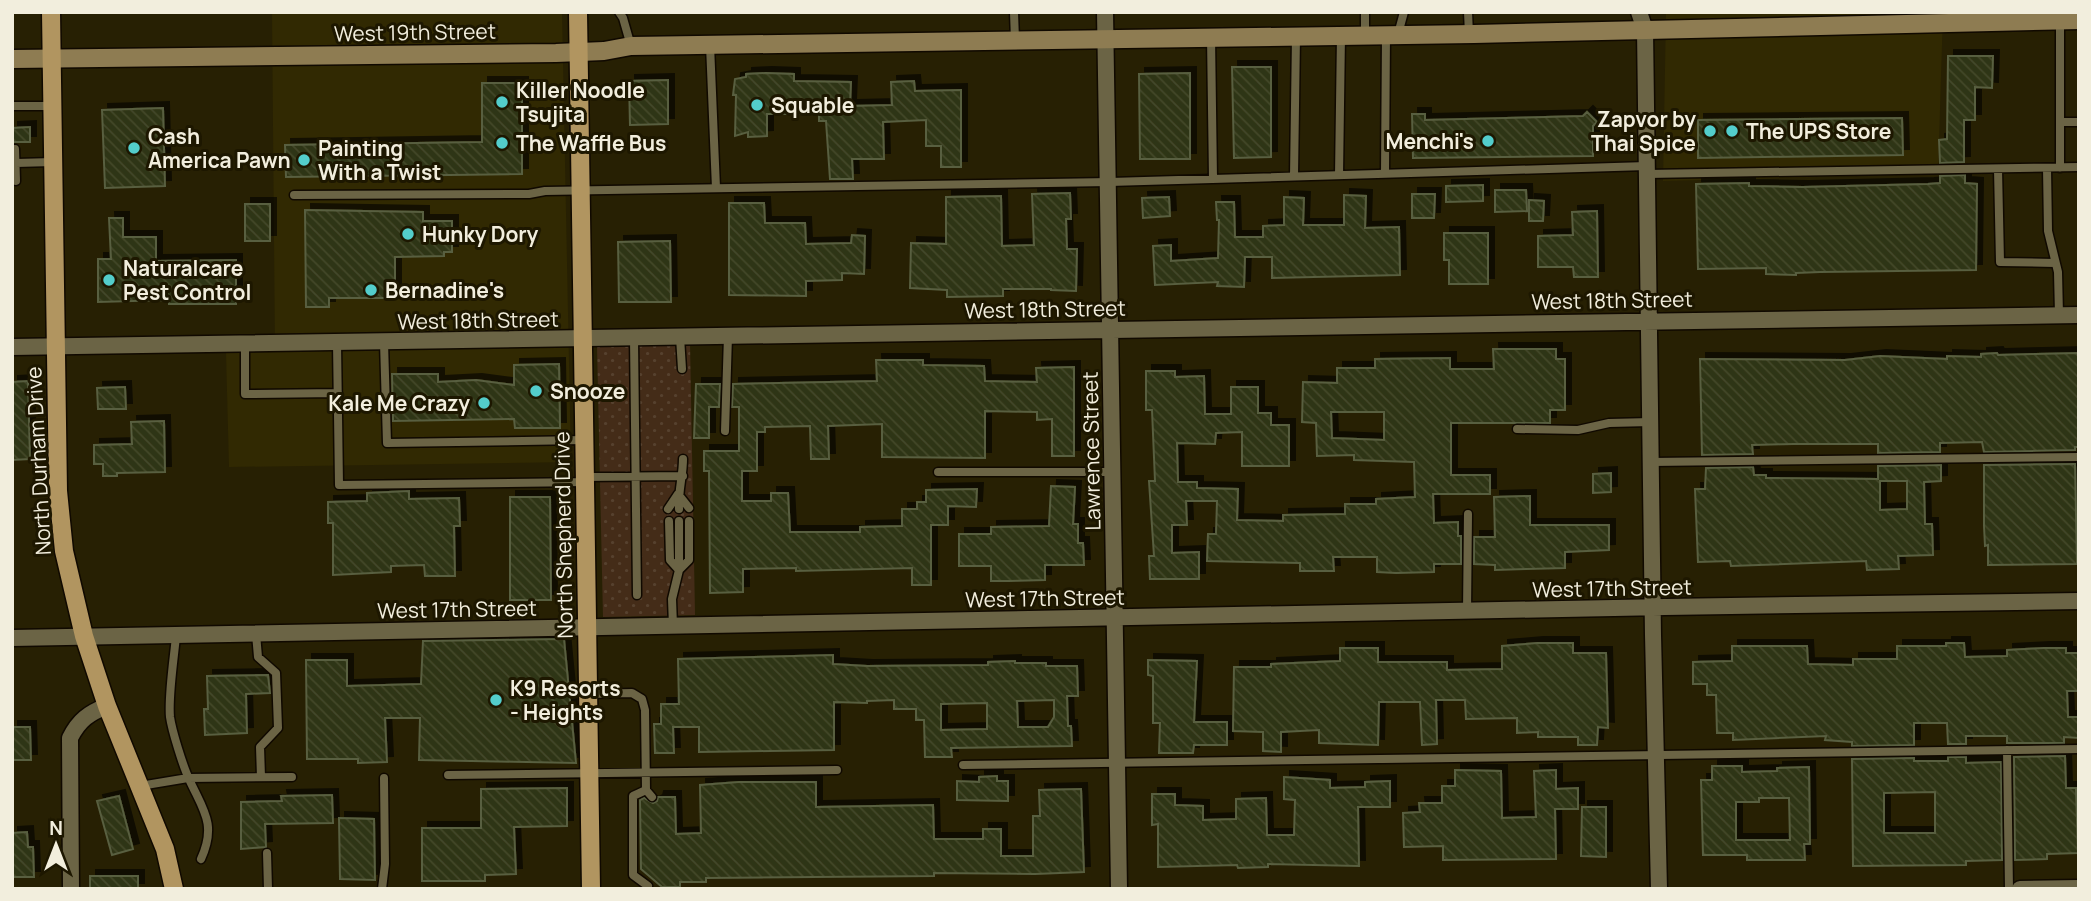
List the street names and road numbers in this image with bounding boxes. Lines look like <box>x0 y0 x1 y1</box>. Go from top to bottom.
street label: West 19th Street <box>334 17 496 47</box>
street label: West 18th Street <box>1531 285 1693 315</box>
street label: West 18th Street <box>964 294 1126 324</box>
street label: West 18th Street <box>397 305 559 335</box>
street label: North Durham Drive <box>19 366 57 556</box>
street label: Lawrence Street <box>1076 371 1106 531</box>
street label: North Shepherd Drive <box>547 431 579 639</box>
street label: West 17th Street <box>1532 573 1692 603</box>
street label: West 17th Street <box>965 583 1125 613</box>
street label: West 17th Street <box>377 594 537 624</box>

